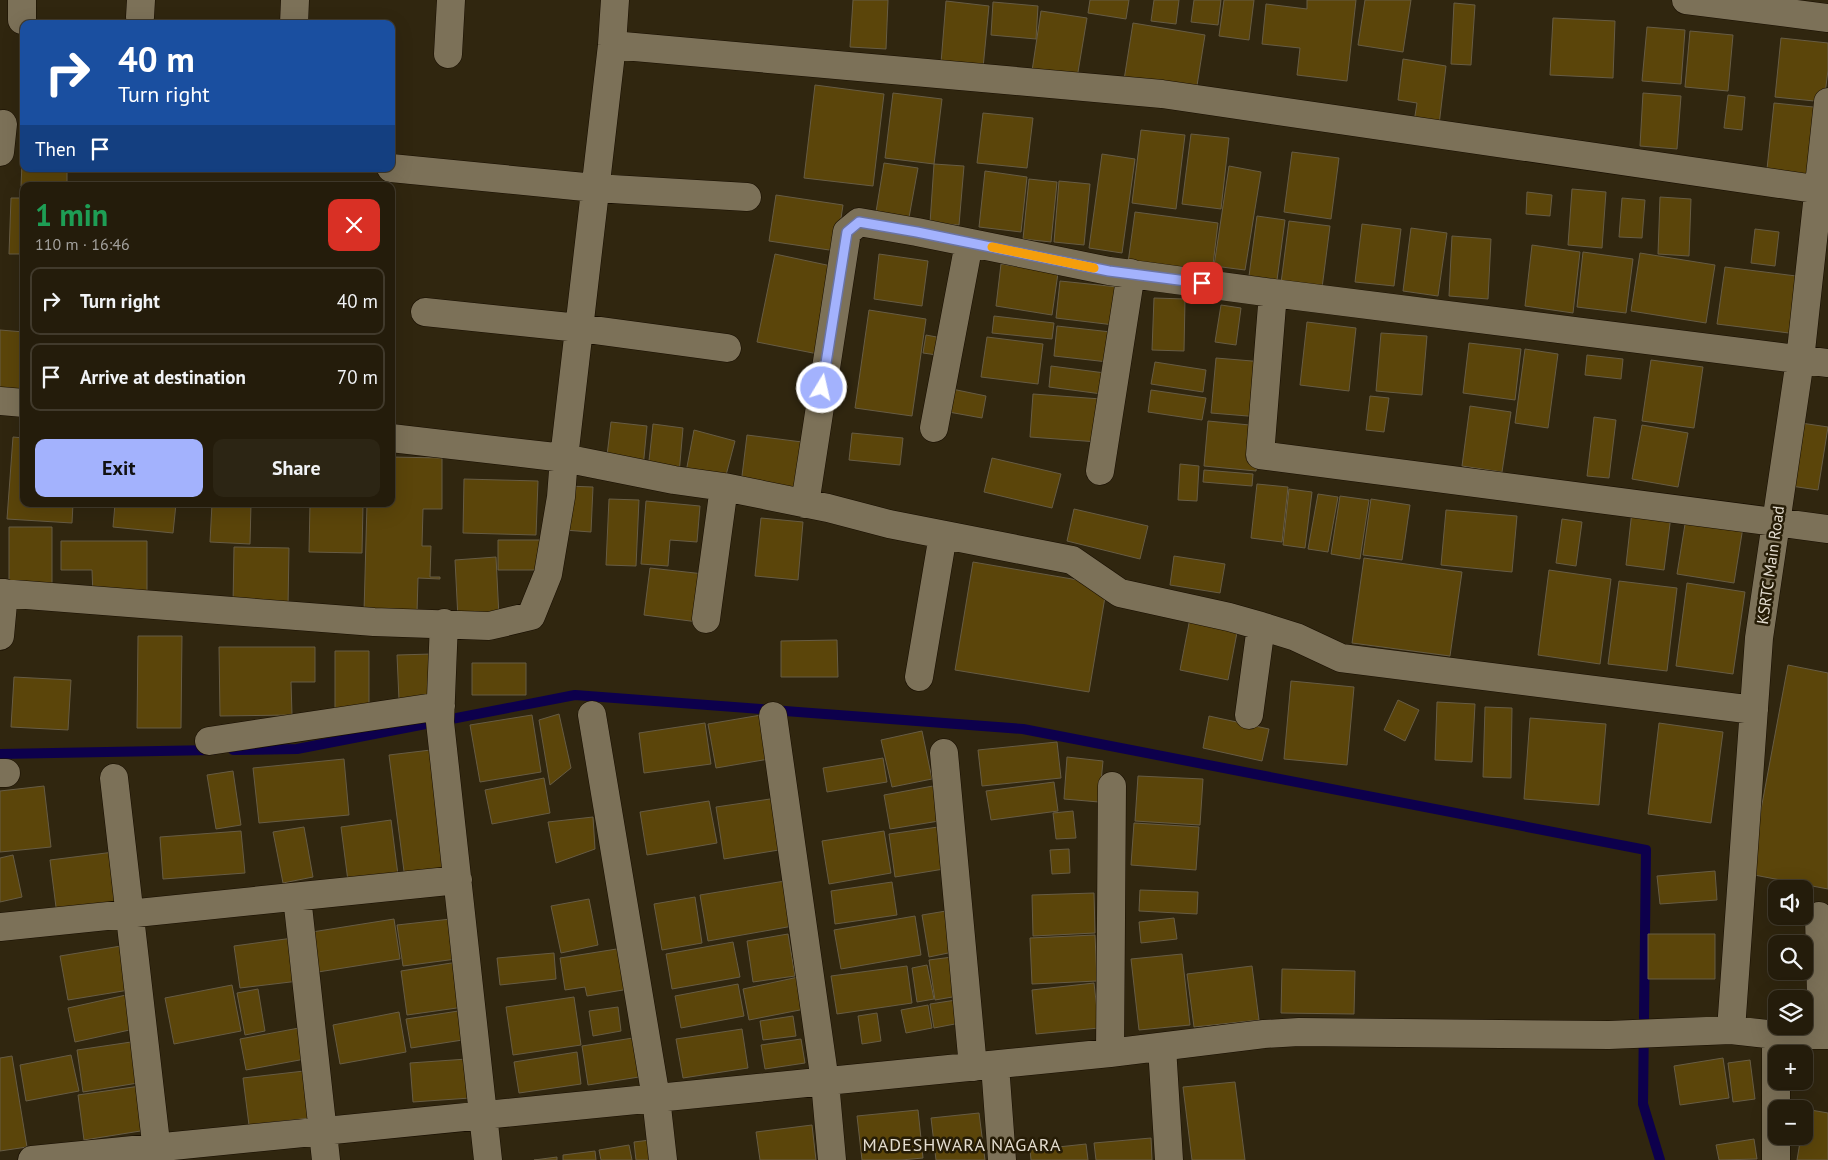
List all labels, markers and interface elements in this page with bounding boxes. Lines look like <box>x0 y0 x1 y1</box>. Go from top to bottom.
text: 40 m <box>118 36 195 82</box>
icon: right <box>35 40 100 105</box>
text: Turn right <box>118 80 210 108</box>
icon: arrive <box>86 135 114 163</box>
text: Then <box>35 137 76 161</box>
text: 1 min <box>35 195 108 234</box>
button: close <box>328 199 380 251</box>
text: 110 m · 16:46 <box>35 234 130 254</box>
pin <box>1181 262 1223 304</box>
icon: arrive <box>1188 269 1216 297</box>
icon: right <box>37 287 65 315</box>
text: Turn right <box>80 289 160 313</box>
text: 40 m <box>337 289 378 313</box>
position arrow <box>795 361 847 413</box>
icon: arrive <box>37 363 65 391</box>
text: Arrive at destination <box>80 365 246 389</box>
text: 70 m <box>337 365 378 389</box>
button: Exit <box>35 439 203 497</box>
button: Share <box>213 439 380 497</box>
street label: KSRTC Main Road <box>1752 504 1788 626</box>
map controls <box>1768 880 1813 1145</box>
button: sound <box>1768 880 1813 925</box>
button: search <box>1768 935 1813 980</box>
button: layers <box>1768 990 1813 1035</box>
button: + <box>1768 1045 1813 1090</box>
button: − <box>1768 1100 1813 1145</box>
district label: MADESHWARA NAGARA <box>862 1133 1062 1156</box>

